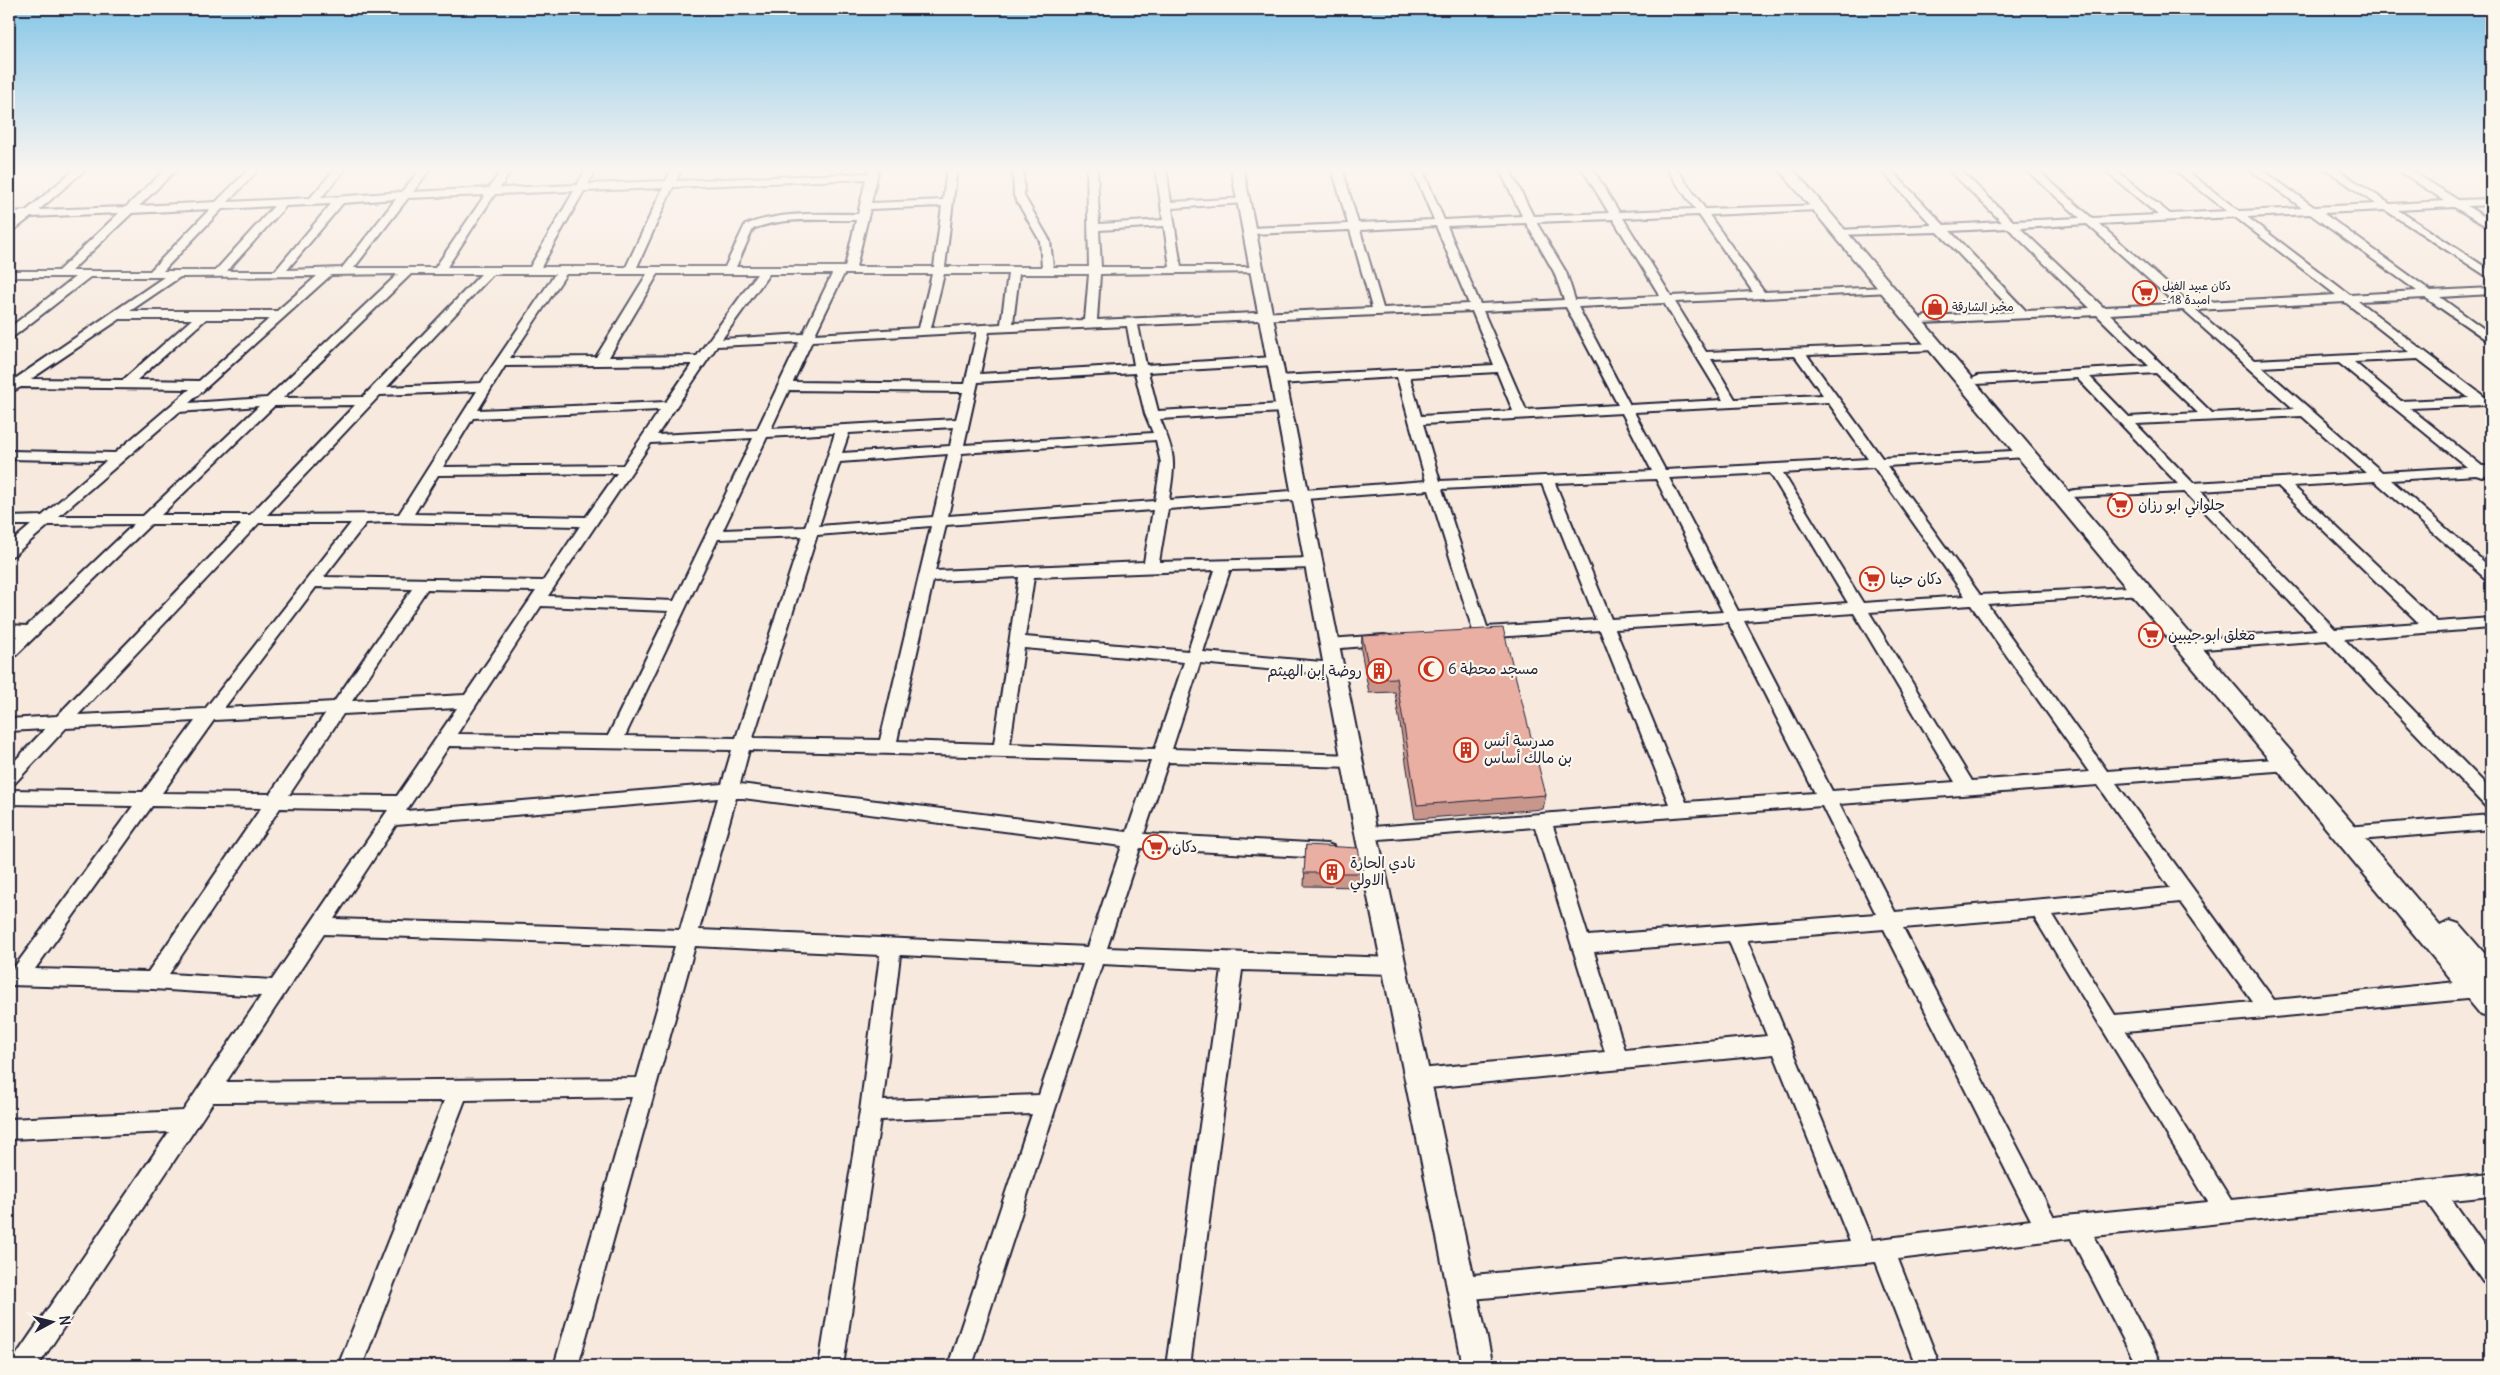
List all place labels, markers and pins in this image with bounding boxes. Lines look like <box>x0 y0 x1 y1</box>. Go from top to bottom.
place label: دكان عبيد الفيل - امبدة 18 <box>2162 278 2231 308</box>
supermarket icon: دكان عبيد الفيل - امبدة 18 <box>2132 280 2158 306</box>
shop icon: مخبز الشارقة <box>1922 294 1948 320</box>
place label: مخبز الشارقة <box>1952 299 2014 315</box>
supermarket icon: حلواني ابو رزان <box>2107 492 2133 518</box>
place label: حلواني ابو رزان <box>2138 495 2225 518</box>
supermarket icon: دكان حينا <box>1859 566 1885 592</box>
place label: دكان حينا <box>1890 569 1942 588</box>
supermarket icon: مغلق ابو جيبين <box>2138 622 2164 648</box>
place label: مغلق ابو جيبين <box>2168 625 2256 644</box>
mosque icon: مسجد محطة 6 <box>1418 656 1444 682</box>
building icon: روضة إبن الهيثم <box>1366 658 1392 684</box>
place label: مسجد محطة 6 <box>1448 659 1539 678</box>
place label: روضة إبن الهيثم <box>1267 661 1362 682</box>
place label: مدرسة أنس بن مالك أساس <box>1484 731 1572 767</box>
building icon: مدرسة أنس بن مالك أساس <box>1453 737 1479 763</box>
supermarket icon: دكان <box>1142 834 1168 860</box>
place label: دكان <box>1172 837 1197 856</box>
place label: نادي الحارة الاولي <box>1350 853 1416 893</box>
building icon: نادي الحارة الاولي <box>1319 859 1345 885</box>

